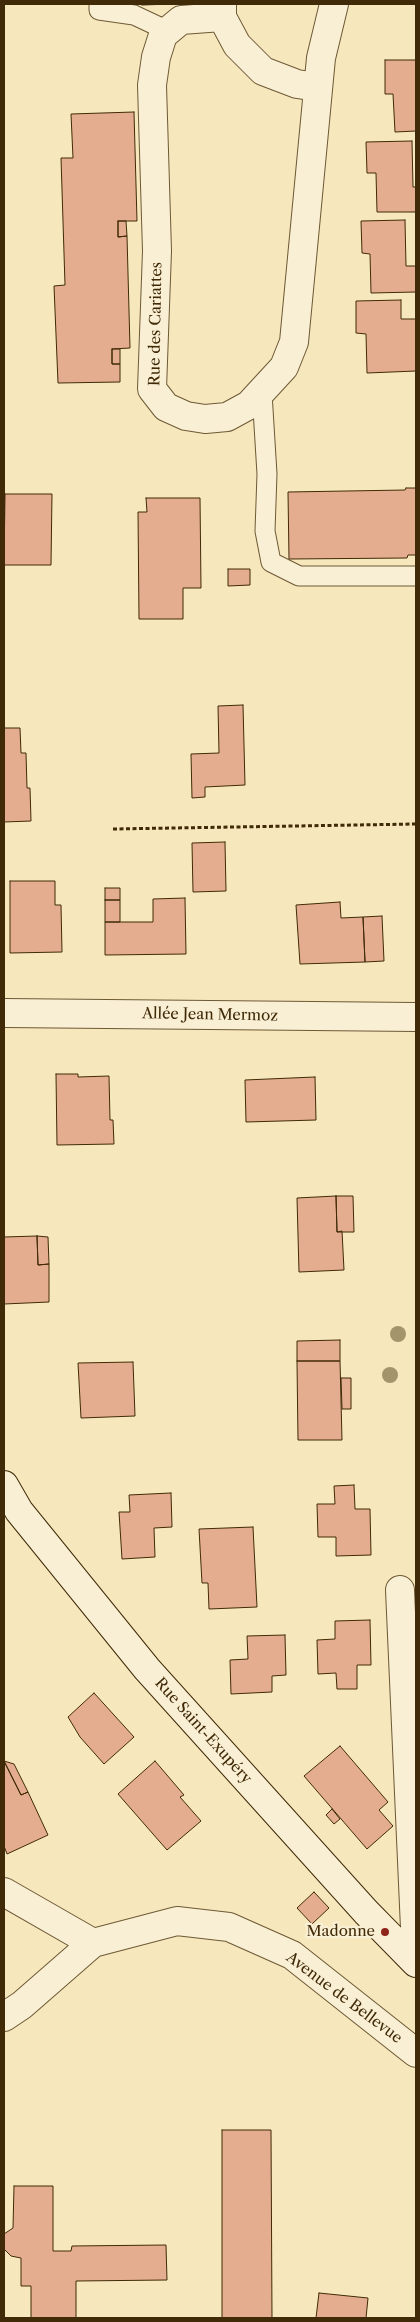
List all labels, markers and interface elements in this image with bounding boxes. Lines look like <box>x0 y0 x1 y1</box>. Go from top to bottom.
street label: Rue des Cariattes <box>146 262 166 386</box>
street label: Allée Jean Mermoz <box>142 1005 278 1025</box>
street label: Rue Saint-Exupéry <box>151 1674 255 1788</box>
place label: Madonne <box>307 1923 375 1941</box>
marker: Madonne <box>379 1926 391 1938</box>
street label: Avenue de Bellevue <box>282 1949 406 2047</box>

